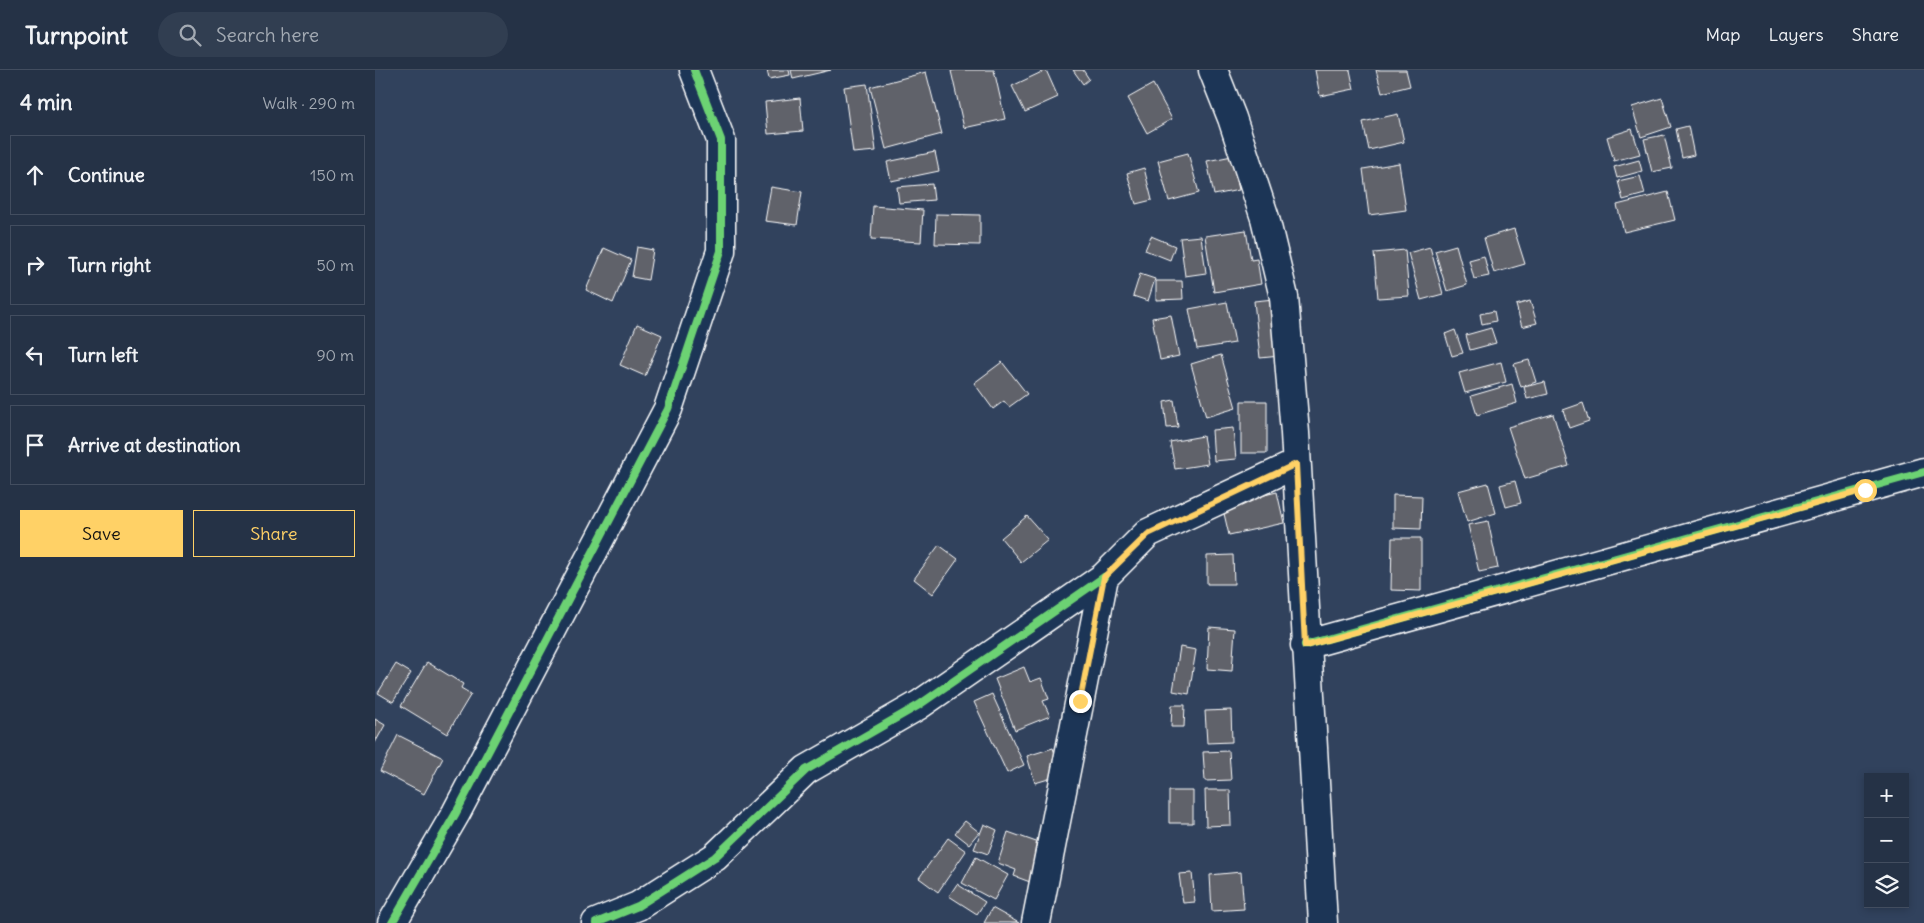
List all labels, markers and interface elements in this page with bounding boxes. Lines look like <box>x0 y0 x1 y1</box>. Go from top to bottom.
search box <box>158 12 508 57</box>
text: Turnpoint <box>25 20 128 50</box>
icon: search <box>176 21 204 49</box>
text: Search here <box>216 23 319 47</box>
text: Map <box>1705 23 1740 46</box>
text: Layers <box>1768 23 1824 46</box>
text: Share <box>1852 23 1899 46</box>
text: 4 min <box>20 89 72 116</box>
text: Walk · 290 m <box>263 93 355 113</box>
icon: ahead <box>21 161 49 189</box>
text: Continue <box>68 163 145 187</box>
text: 150 m <box>310 165 354 185</box>
icon: right <box>21 251 49 279</box>
text: Turn right <box>68 253 151 277</box>
text: 50 m <box>316 255 354 275</box>
icon: left <box>21 341 49 369</box>
text: Turn left <box>68 343 138 367</box>
text: 90 m <box>316 345 354 365</box>
icon: arrive <box>21 431 49 459</box>
text: Arrive at destination <box>68 433 241 457</box>
route start <box>1854 479 1877 502</box>
button: Save <box>20 510 183 557</box>
button: Share <box>193 510 355 557</box>
route end <box>1069 690 1092 713</box>
map controls <box>1864 773 1909 908</box>
button: + <box>1864 773 1909 818</box>
button: − <box>1864 818 1909 863</box>
button: layers <box>1864 863 1909 908</box>

